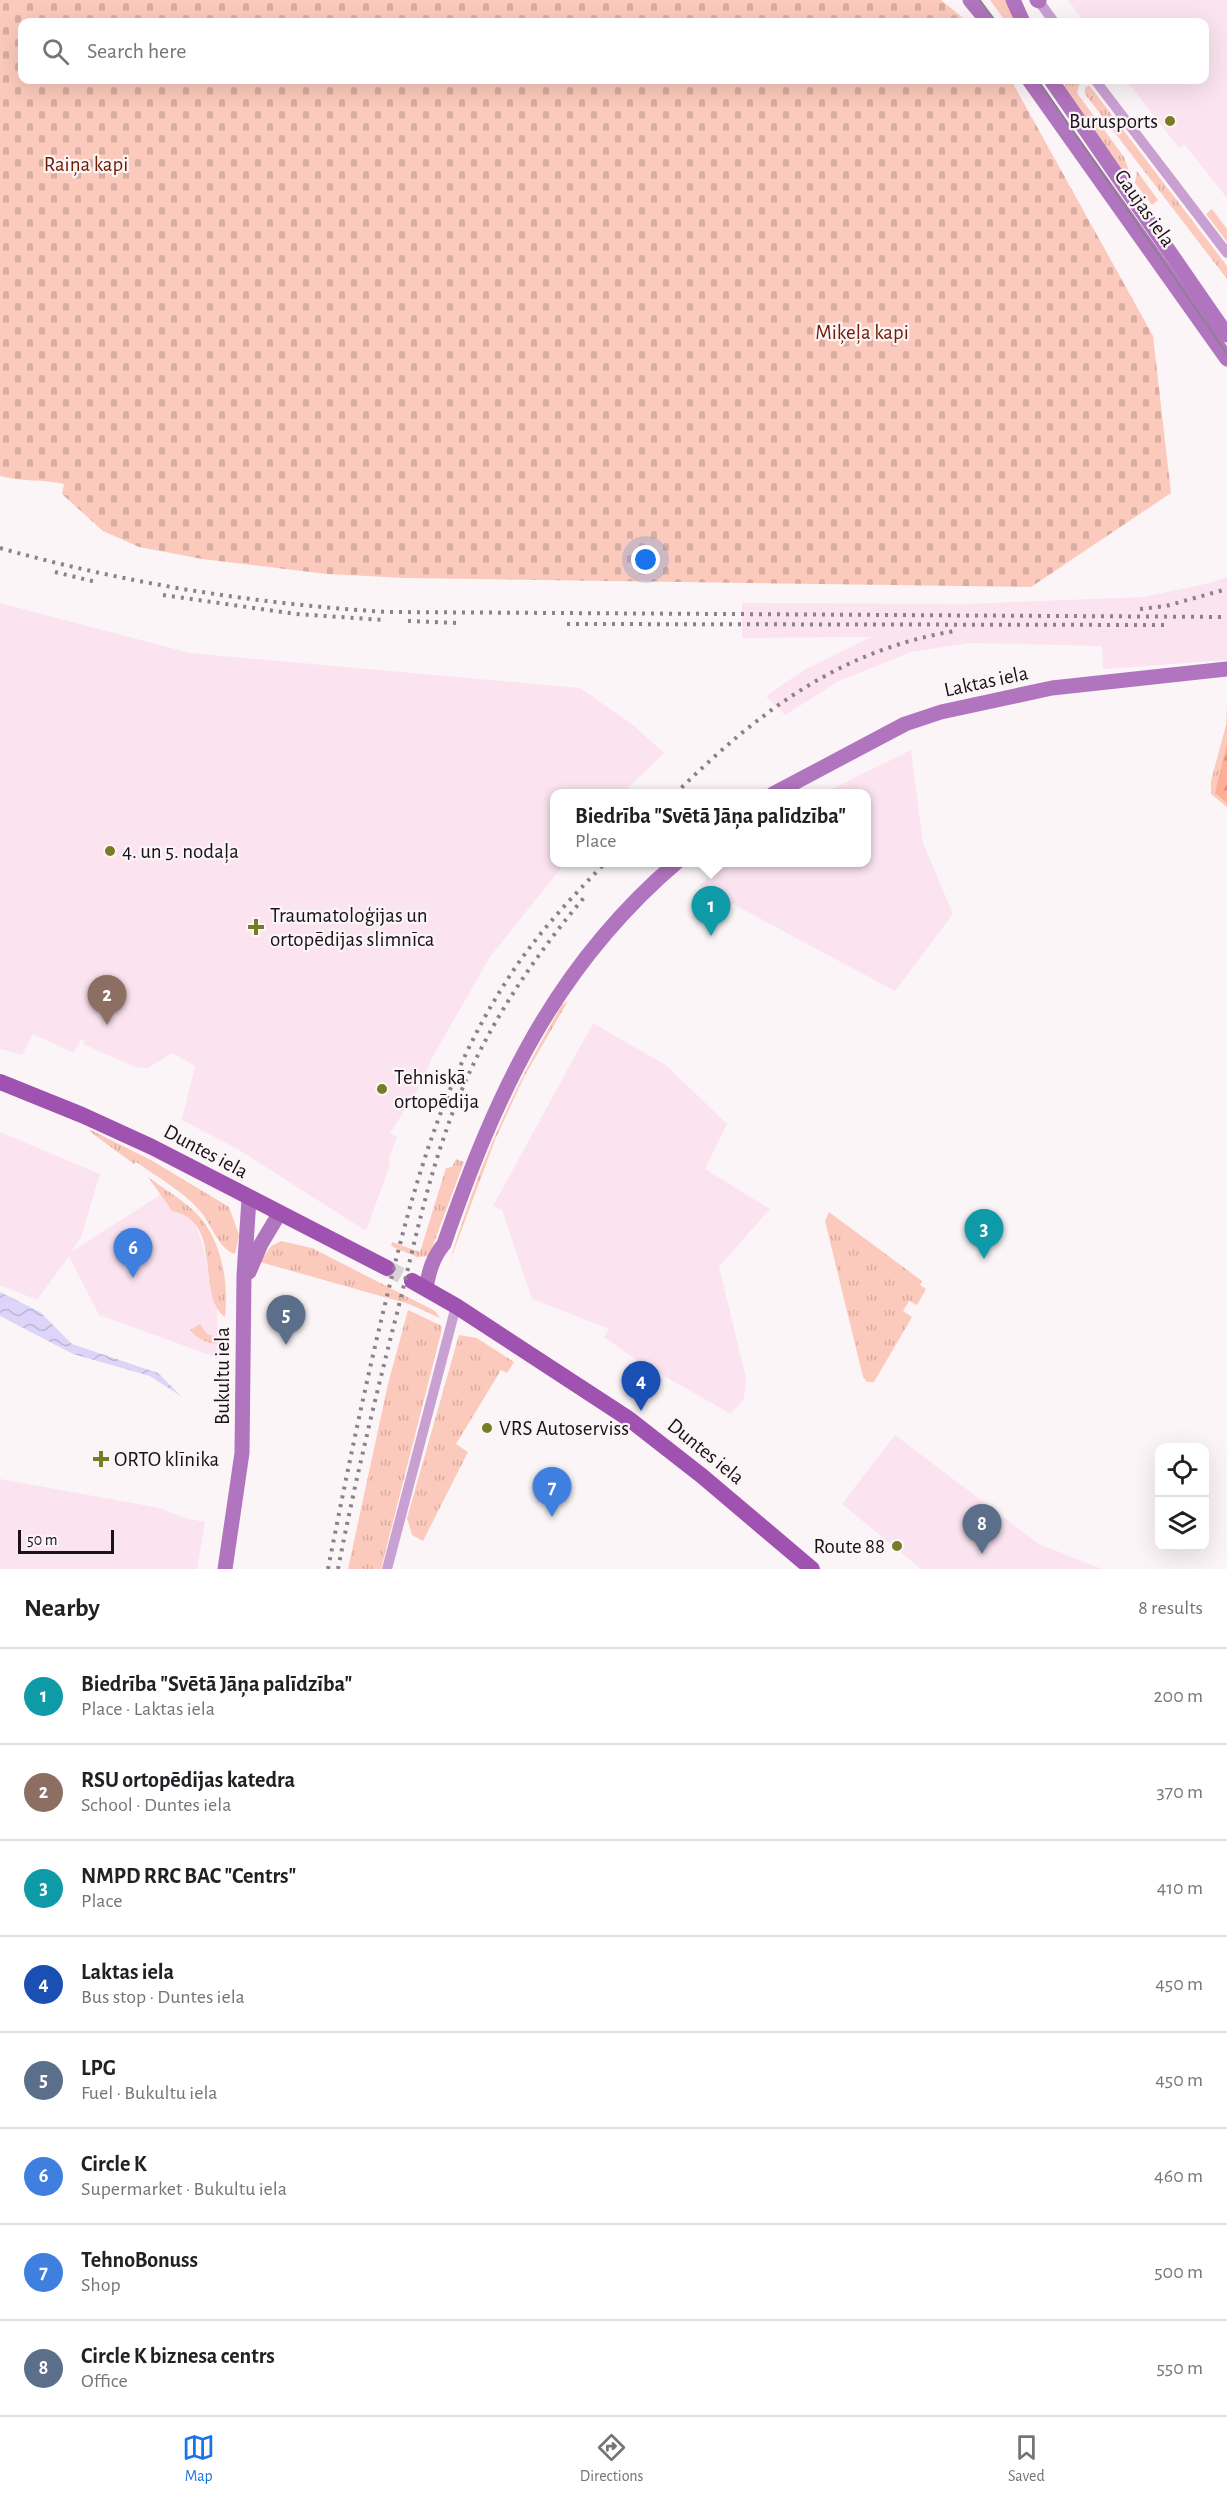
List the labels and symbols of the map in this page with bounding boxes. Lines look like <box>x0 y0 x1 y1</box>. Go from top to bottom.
place label: Burusports <box>1069 111 1158 132</box>
marker: Burusports <box>1163 114 1177 128</box>
park label: Raiņa kapi <box>44 154 128 177</box>
street label: Gaujas iela <box>1110 166 1179 251</box>
park label: Miķeļa kapi <box>815 322 909 345</box>
your location <box>631 545 660 574</box>
street label: Laktas iela <box>942 662 1030 701</box>
place label: 4. un 5. nodaļa <box>122 841 239 864</box>
marker: 4. un 5. nodaļa <box>103 844 117 858</box>
pin: 1 <box>692 886 730 936</box>
place label: Traumatoloģijas un ortopēdijas slimnīca <box>270 905 435 950</box>
marker: Traumatoloģijas un ortopēdijas slimnīca <box>247 918 265 936</box>
pin: 2 <box>88 976 126 1025</box>
place label: Tehniskā ortopēdija <box>394 1067 479 1112</box>
marker: Tehniskā ortopēdija <box>375 1082 389 1096</box>
street label: Duntes iela <box>160 1121 252 1182</box>
pin: 3 <box>964 1210 1004 1259</box>
pin: 6 <box>114 1228 152 1278</box>
pin: 5 <box>266 1296 306 1345</box>
street label: Bukultu iela <box>212 1327 233 1425</box>
pin: 4 <box>622 1362 660 1411</box>
street label: Duntes iela <box>663 1414 748 1489</box>
place label: VRS Autoserviss <box>499 1418 629 1439</box>
marker: VRS Autoserviss <box>480 1421 494 1435</box>
place label: ORTO klīnika <box>114 1449 219 1470</box>
marker: ORTO klīnika <box>92 1450 110 1468</box>
pin: 7 <box>532 1468 572 1517</box>
pin: 8 <box>962 1504 1002 1554</box>
scale bar <box>18 1527 114 1554</box>
place label: Route 88 <box>814 1536 885 1557</box>
marker: Route 88 <box>890 1539 904 1553</box>

